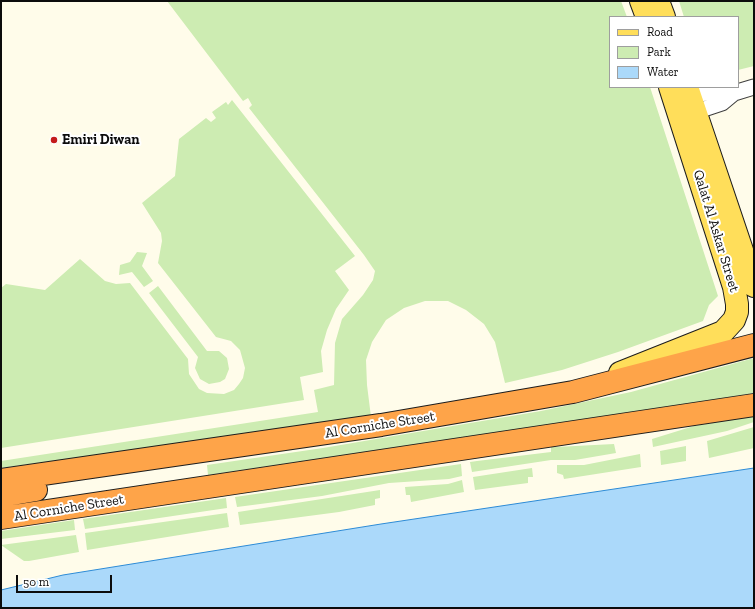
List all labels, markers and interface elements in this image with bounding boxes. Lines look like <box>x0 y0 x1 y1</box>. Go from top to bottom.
legend <box>609 16 739 88</box>
text: Road <box>647 25 673 39</box>
text: Park <box>647 45 671 59</box>
text: Water <box>647 65 679 79</box>
place label: Emiri Diwan <box>62 132 140 148</box>
marker: Emiri Diwan <box>49 135 59 145</box>
street label: Qalat Al Askar Street <box>689 168 743 294</box>
street label: Al Corniche Street <box>324 408 436 442</box>
street label: Al Corniche Street <box>13 491 125 525</box>
scale bar <box>18 567 114 593</box>
text: 50 m <box>23 575 49 589</box>

